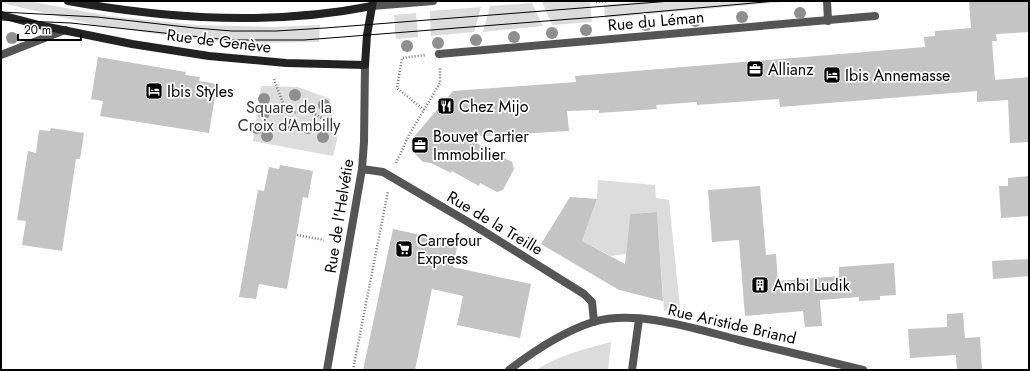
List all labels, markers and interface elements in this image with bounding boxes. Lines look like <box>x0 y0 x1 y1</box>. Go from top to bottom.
street label: Rue du Léman <box>607 5 705 37</box>
scale bar <box>18 16 81 42</box>
text: 20 m <box>24 21 51 39</box>
street label: Rue de Genève <box>166 23 272 59</box>
place label: Allianz <box>768 58 814 81</box>
office icon: Allianz <box>745 59 765 79</box>
place label: Ibis Annemasse <box>845 64 950 87</box>
hotel icon: Ibis Annemasse <box>822 65 842 85</box>
place label: Ibis Styles <box>167 80 233 103</box>
hotel icon: Ibis Styles <box>144 81 164 101</box>
place label: Chez Mijo <box>459 95 529 118</box>
park label: Square de la Croix d'Ambilly <box>238 96 341 137</box>
restaurant icon: Chez Mijo <box>436 96 456 116</box>
place label: Bouvet Cartier Immobilier <box>433 125 529 166</box>
office icon: Bouvet Cartier Immobilier <box>410 135 430 155</box>
street label: Rue de l'Helvétie <box>319 157 359 275</box>
street label: Rue de la Treille <box>443 185 547 261</box>
place label: Carrefour Express <box>417 229 482 270</box>
supermarket icon: Carrefour Express <box>394 239 414 259</box>
place label: Ambi Ludik <box>773 274 851 297</box>
building icon: Ambi Ludik <box>750 275 770 295</box>
street label: Rue Aristide Briand <box>666 298 798 350</box>

